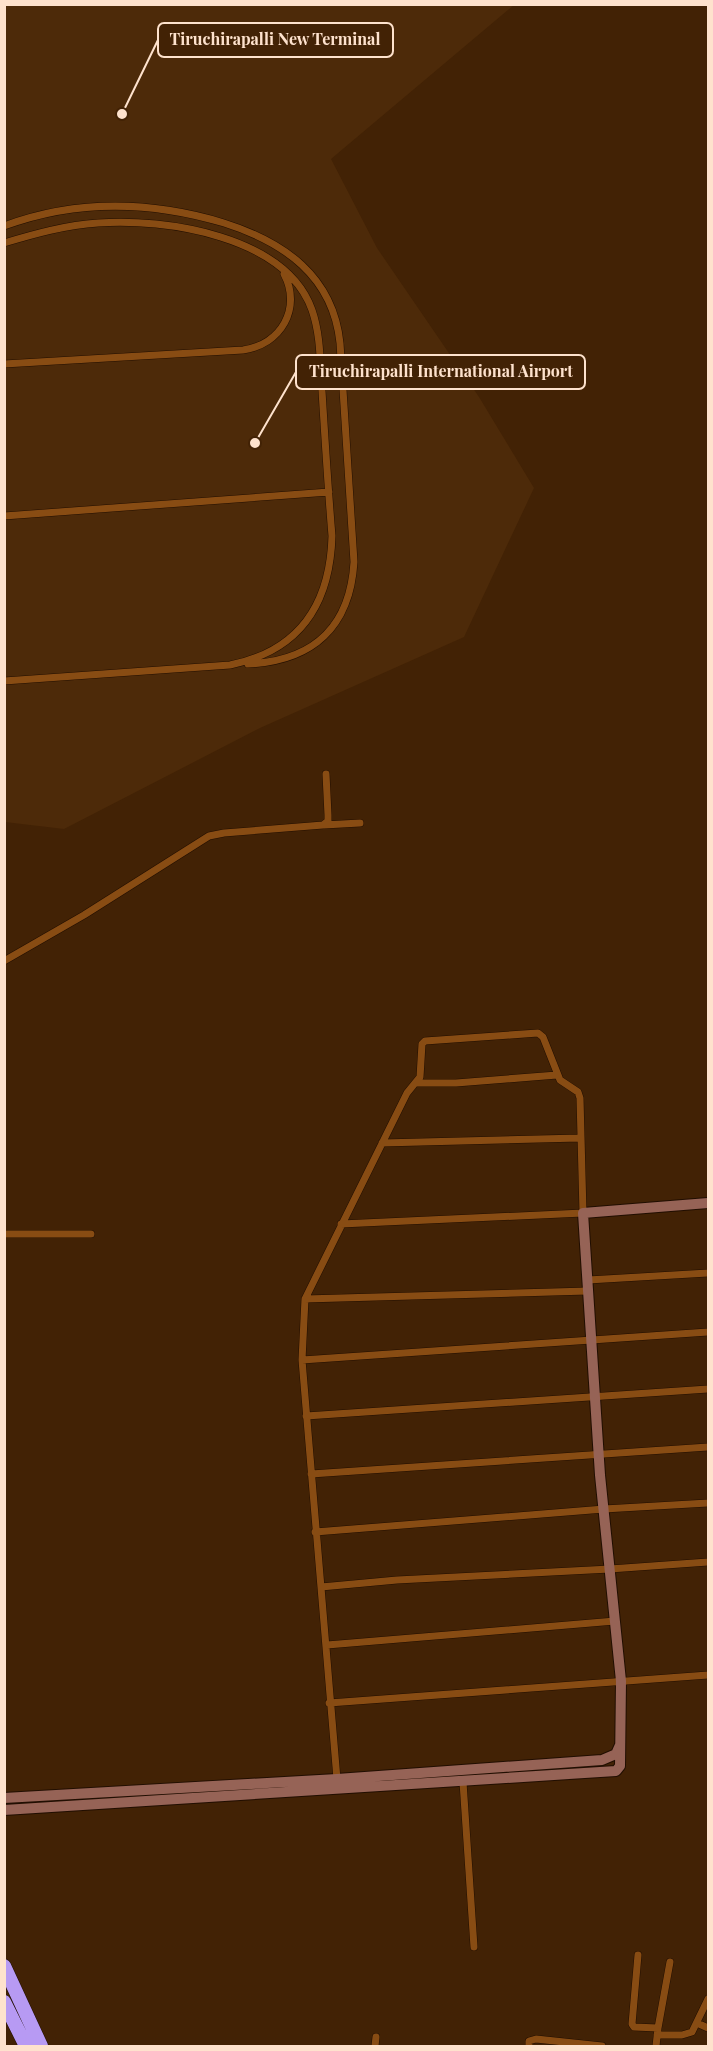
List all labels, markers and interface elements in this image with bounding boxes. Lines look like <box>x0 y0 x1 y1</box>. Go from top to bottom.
callout: Tiruchirapalli New Terminal <box>158 23 393 57</box>
text: Tiruchirapalli New Terminal <box>170 28 380 49</box>
callout: Tiruchirapalli International Airport <box>296 355 585 389</box>
text: Tiruchirapalli International Airport <box>309 360 573 381</box>

